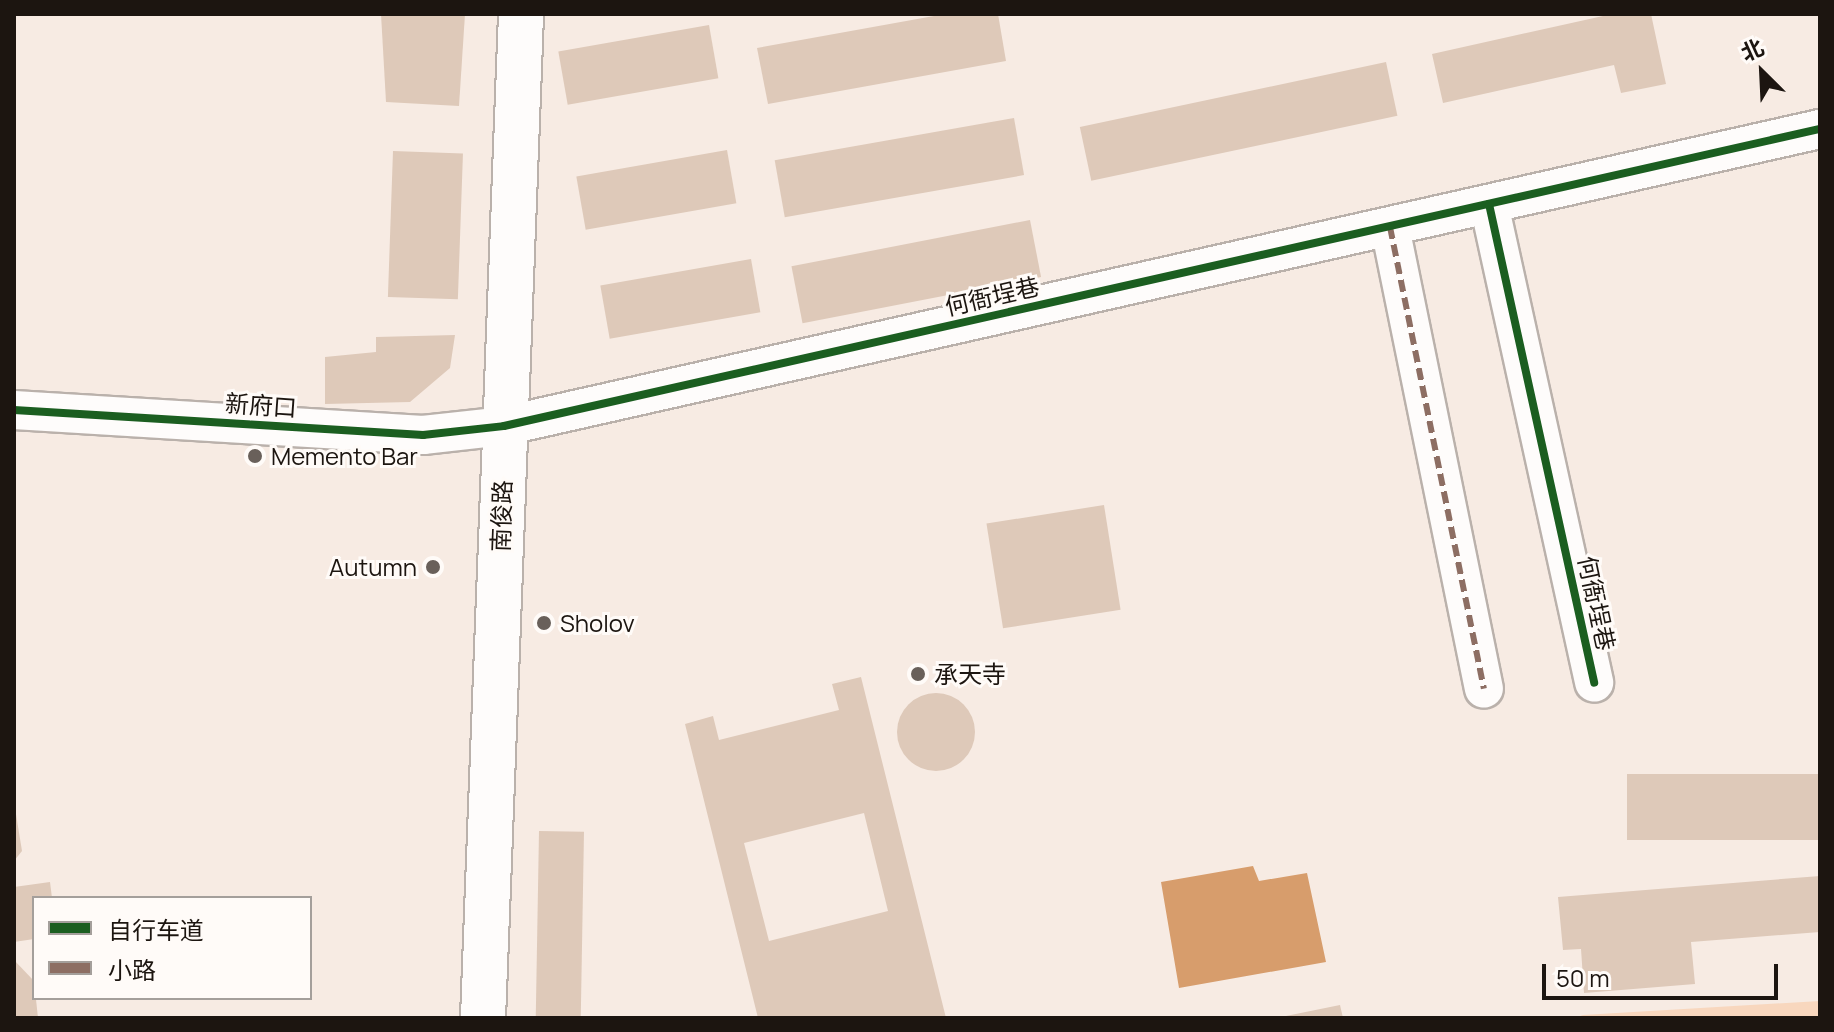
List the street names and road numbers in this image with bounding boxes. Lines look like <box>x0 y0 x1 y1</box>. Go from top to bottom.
street label: 何衙埕巷 <box>942 271 1042 321</box>
street label: 新府口 <box>224 388 298 422</box>
street label: 南俊路 <box>485 480 517 552</box>
street label: 何衙埕巷 <box>1573 553 1621 653</box>

